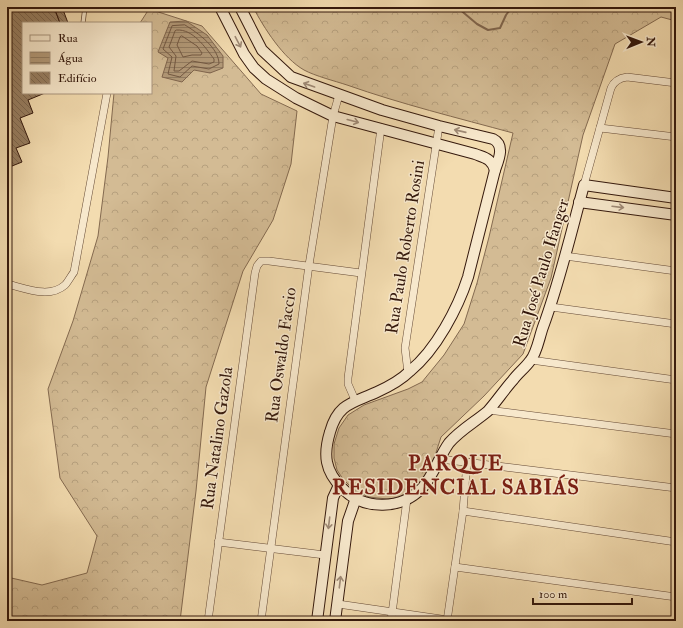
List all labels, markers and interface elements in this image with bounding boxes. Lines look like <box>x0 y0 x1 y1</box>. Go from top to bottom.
legend <box>22 22 152 94</box>
north arrow <box>621 22 661 62</box>
text: Rua <box>58 31 79 46</box>
one-way arrow <box>234 36 242 48</box>
text: N <box>644 36 657 48</box>
text: Água <box>57 51 84 66</box>
text: Edifício <box>58 71 97 86</box>
one-way arrow <box>303 81 316 88</box>
one-way arrow <box>346 118 359 125</box>
one-way arrow <box>454 127 467 135</box>
street label: Rua Paulo Roberto Rosini <box>381 158 429 335</box>
street label: Rua José Paulo Ifanger <box>508 196 575 350</box>
one-way arrow <box>611 203 624 211</box>
street label: Rua Oswaldo Faccio <box>261 286 301 424</box>
street label: Rua Natalino Gazola <box>197 364 238 511</box>
district label: PARQUE RESIDENCIAL SABIÁS <box>332 450 580 501</box>
one-way arrow <box>325 516 333 529</box>
one-way arrow <box>336 576 344 589</box>
scale bar <box>533 580 632 606</box>
text: 100 m <box>539 587 568 602</box>

